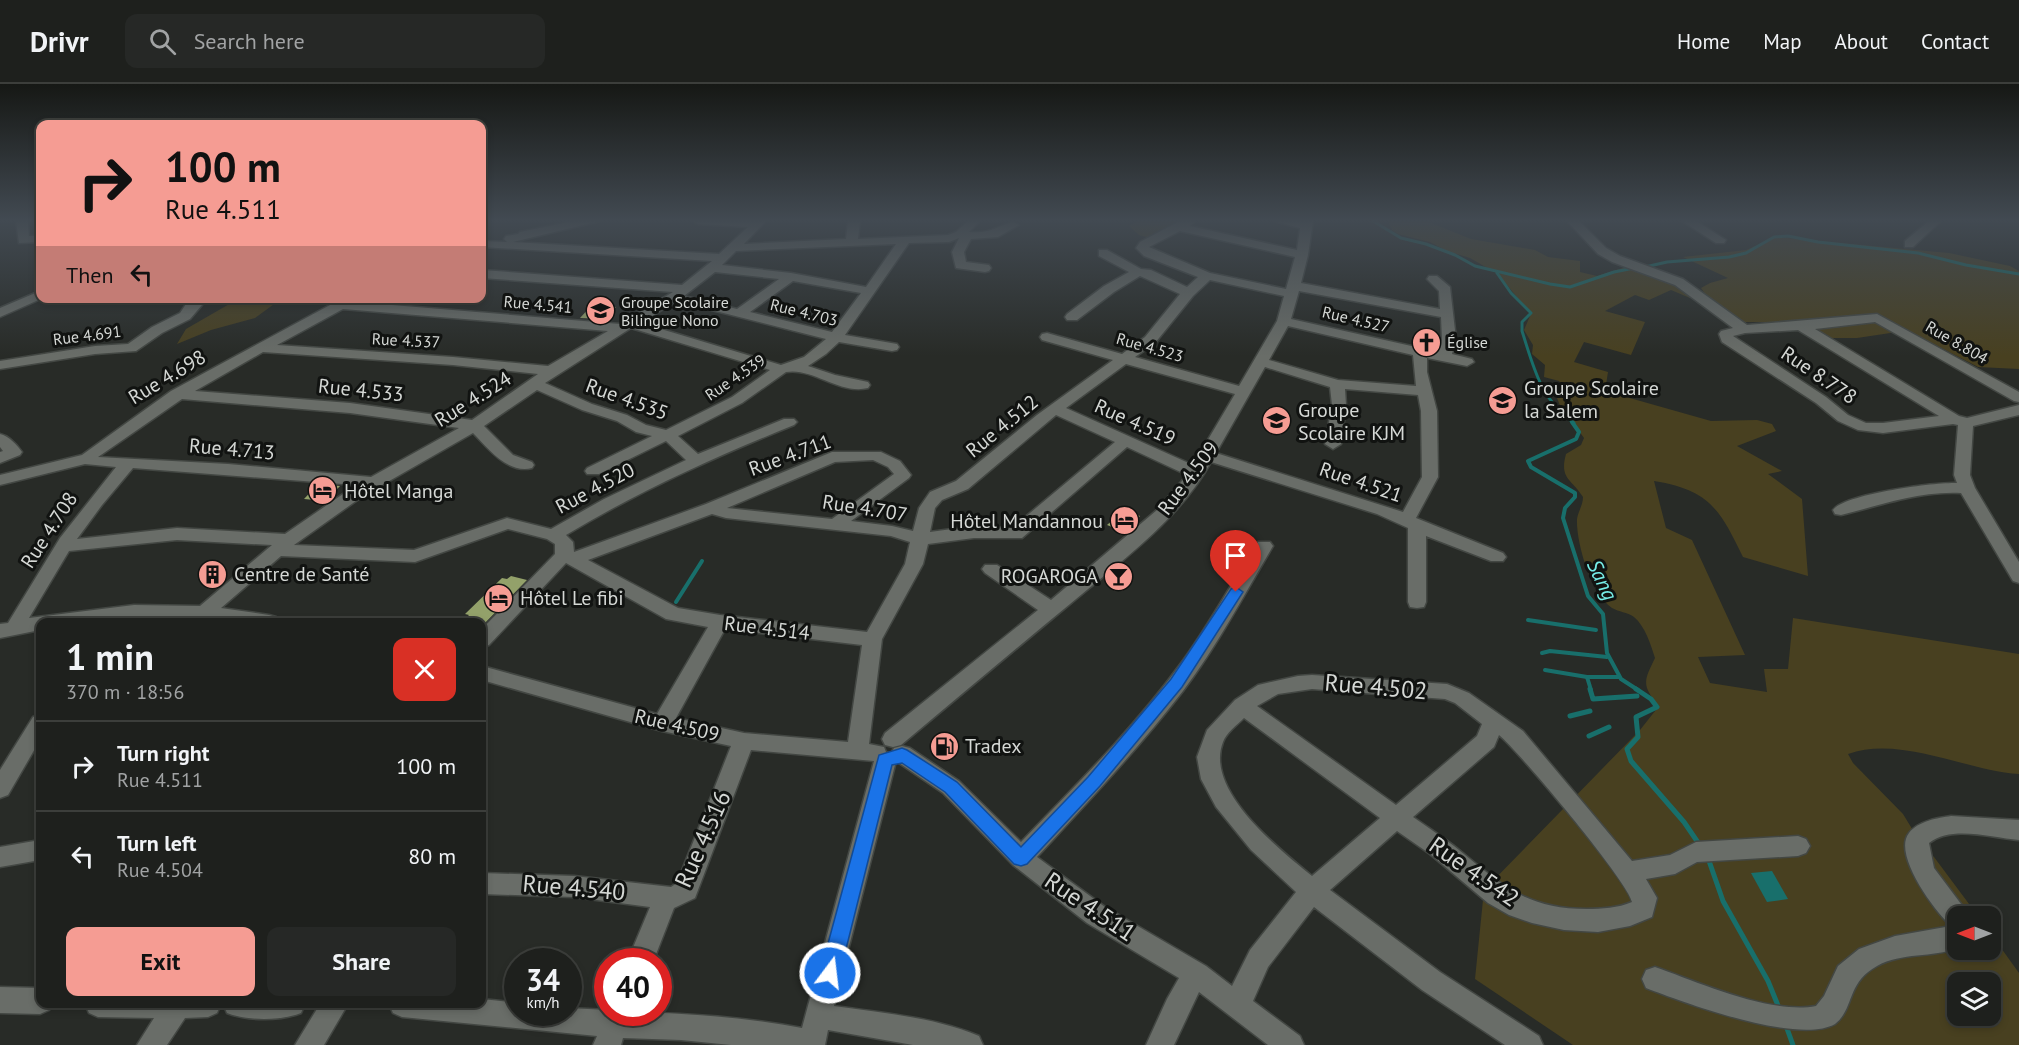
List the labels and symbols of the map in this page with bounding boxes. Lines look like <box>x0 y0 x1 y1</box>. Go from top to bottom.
street label: Rue 4.541 <box>503 291 573 317</box>
place label: Groupe Scolaire Bilingue Nono <box>621 292 729 330</box>
street label: Rue 4.703 <box>768 294 840 330</box>
school or university icon: Groupe Scolaire Bilingue Nono <box>584 295 616 327</box>
street label: Rue 4.527 <box>1320 302 1392 336</box>
street label: Rue 8.804 <box>1922 316 1992 368</box>
street label: Rue 4.691 <box>52 321 122 349</box>
church icon: Église <box>1410 326 1442 358</box>
street label: Rue 4.537 <box>371 328 441 352</box>
street label: Rue 4.523 <box>1114 328 1186 366</box>
place label: Église <box>1447 332 1488 352</box>
street label: Rue 8.778 <box>1776 340 1862 410</box>
street label: Rue 4.698 <box>123 344 211 410</box>
street label: Rue 4.539 <box>701 350 769 404</box>
street label: Rue 4.524 <box>430 365 516 433</box>
street label: Rue 4.535 <box>582 372 672 426</box>
street label: Rue 4.533 <box>317 373 405 407</box>
place label: Groupe Scolaire la Salem <box>1524 375 1659 424</box>
school or university icon: Groupe Scolaire la Salem <box>1487 384 1519 416</box>
street label: Rue 4.512 <box>960 389 1044 463</box>
street label: Rue 4.519 <box>1090 393 1180 451</box>
place label: Groupe Scolaire KJM <box>1298 397 1405 446</box>
school or university icon: Groupe Scolaire KJM <box>1261 405 1293 437</box>
street label: Rue 4.711 <box>745 428 835 482</box>
street label: Rue 4.713 <box>188 432 276 466</box>
street label: Rue 4.509 <box>1152 436 1224 520</box>
street label: Rue 4.520 <box>551 456 639 520</box>
street label: Rue 4.521 <box>1316 456 1406 508</box>
hotel icon: Hôtel Manga <box>307 475 339 507</box>
place label: Hôtel Manga <box>344 478 453 504</box>
street label: Rue 4.708 <box>15 487 83 573</box>
street label: Rue 4.707 <box>821 488 909 528</box>
hotel icon: Hôtel Mandannou <box>1108 505 1140 537</box>
place label: Hôtel Mandannou <box>950 508 1103 534</box>
pin <box>1210 530 1261 592</box>
water label: Sang <box>1581 555 1624 605</box>
building icon: Centre de Santé <box>197 558 229 590</box>
bar icon: ROGAROGA <box>1103 560 1135 592</box>
place label: Centre de Santé <box>234 561 369 587</box>
place label: ROGAROGA <box>1001 563 1098 589</box>
hotel icon: Hôtel Le fibi <box>483 582 515 614</box>
place label: Hôtel Le fibi <box>520 585 624 611</box>
street label: Rue 4.514 <box>723 610 811 646</box>
street label: Rue 4.502 <box>1323 667 1429 706</box>
street label: Rue 4.509 <box>632 703 722 747</box>
fuel station icon: Tradex <box>928 730 960 762</box>
place label: Tradex <box>965 733 1021 759</box>
street label: Rue 4.516 <box>667 785 738 892</box>
street label: Rue 4.542 <box>1423 829 1525 914</box>
street label: Rue 4.511 <box>1039 865 1142 948</box>
street label: Rue 4.540 <box>521 868 627 907</box>
north arrow <box>1947 906 2001 960</box>
position arrow <box>798 941 862 1005</box>
speed limit sign: 40 <box>594 948 672 1026</box>

